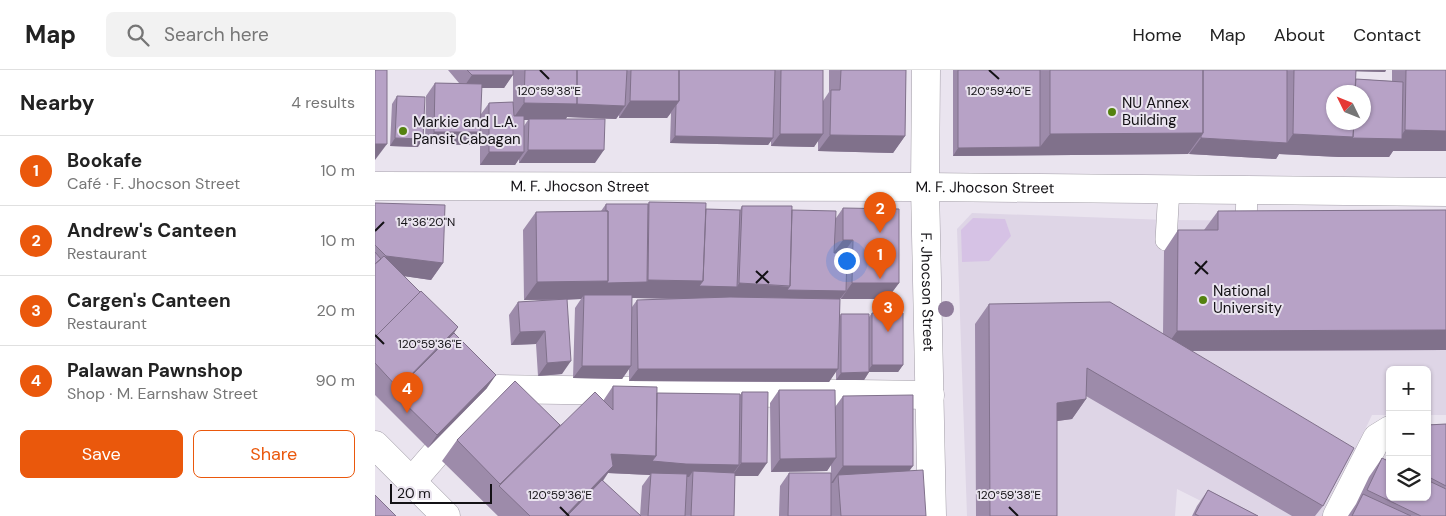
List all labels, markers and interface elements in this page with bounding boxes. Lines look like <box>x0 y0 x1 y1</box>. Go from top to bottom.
search box <box>106 12 456 57</box>
text: Map <box>25 19 76 50</box>
icon: search <box>124 21 152 49</box>
text: Search here <box>164 22 269 47</box>
text: Home <box>1132 23 1182 47</box>
text: Map <box>1210 23 1246 47</box>
text: About <box>1274 23 1325 47</box>
text: Contact <box>1353 23 1421 47</box>
text: 120°59'38"E <box>517 83 581 99</box>
text: 120°59'40"E <box>967 83 1031 99</box>
north arrow <box>1326 85 1371 130</box>
text: Nearby <box>20 89 94 117</box>
text: 4 results <box>291 92 355 113</box>
place label: NU Annex Building <box>1122 93 1190 130</box>
marker: NU Annex Building <box>1106 106 1118 118</box>
place label: Markie and L.A. Pansit Cabagan <box>413 112 521 149</box>
marker: Markie and L.A. Pansit Cabagan <box>397 125 409 137</box>
text: Bookafe <box>67 148 142 173</box>
text: 1 <box>33 160 39 181</box>
text: 10 m <box>321 160 355 181</box>
text: Café · F. Jhocson Street <box>67 173 240 194</box>
street label: M. F. Jhocson Street <box>510 176 650 196</box>
street label: M. F. Jhocson Street <box>915 177 1055 198</box>
pin: 2 <box>864 192 896 233</box>
text: 14°36'20"N <box>397 214 455 230</box>
text: Andrew's Canteen <box>67 218 237 243</box>
text: 2 <box>31 230 41 251</box>
text: 10 m <box>321 230 355 251</box>
street label: F. Jhocson Street <box>916 232 939 352</box>
pin: 1 <box>864 238 896 279</box>
text: Restaurant <box>67 243 147 264</box>
your location <box>834 248 860 274</box>
place label: National University <box>1213 281 1283 318</box>
text: Cargen's Canteen <box>67 288 231 313</box>
pin: 3 <box>872 291 904 332</box>
marker: National University <box>1197 294 1209 306</box>
text: 3 <box>31 300 41 321</box>
text: 20 m <box>316 300 355 321</box>
text: Restaurant <box>67 313 147 334</box>
text: 120°59'36"E <box>398 336 462 352</box>
text: Palawan Pawnshop <box>67 358 243 383</box>
map controls <box>1386 366 1431 501</box>
button: + <box>1386 366 1431 411</box>
text: 4 <box>31 370 41 391</box>
text: 90 m <box>315 370 355 391</box>
pin: 4 <box>391 372 423 413</box>
text: Shop · M. Earnshaw Street <box>67 383 258 404</box>
button: − <box>1386 411 1431 456</box>
button: Save <box>20 430 183 478</box>
button: Share <box>193 430 355 478</box>
button: layers <box>1386 456 1431 501</box>
scale bar <box>390 481 493 504</box>
text: 20 m <box>397 484 431 502</box>
text: 120°59'36"E <box>528 487 592 503</box>
text: 120°59'38"E <box>977 487 1041 503</box>

